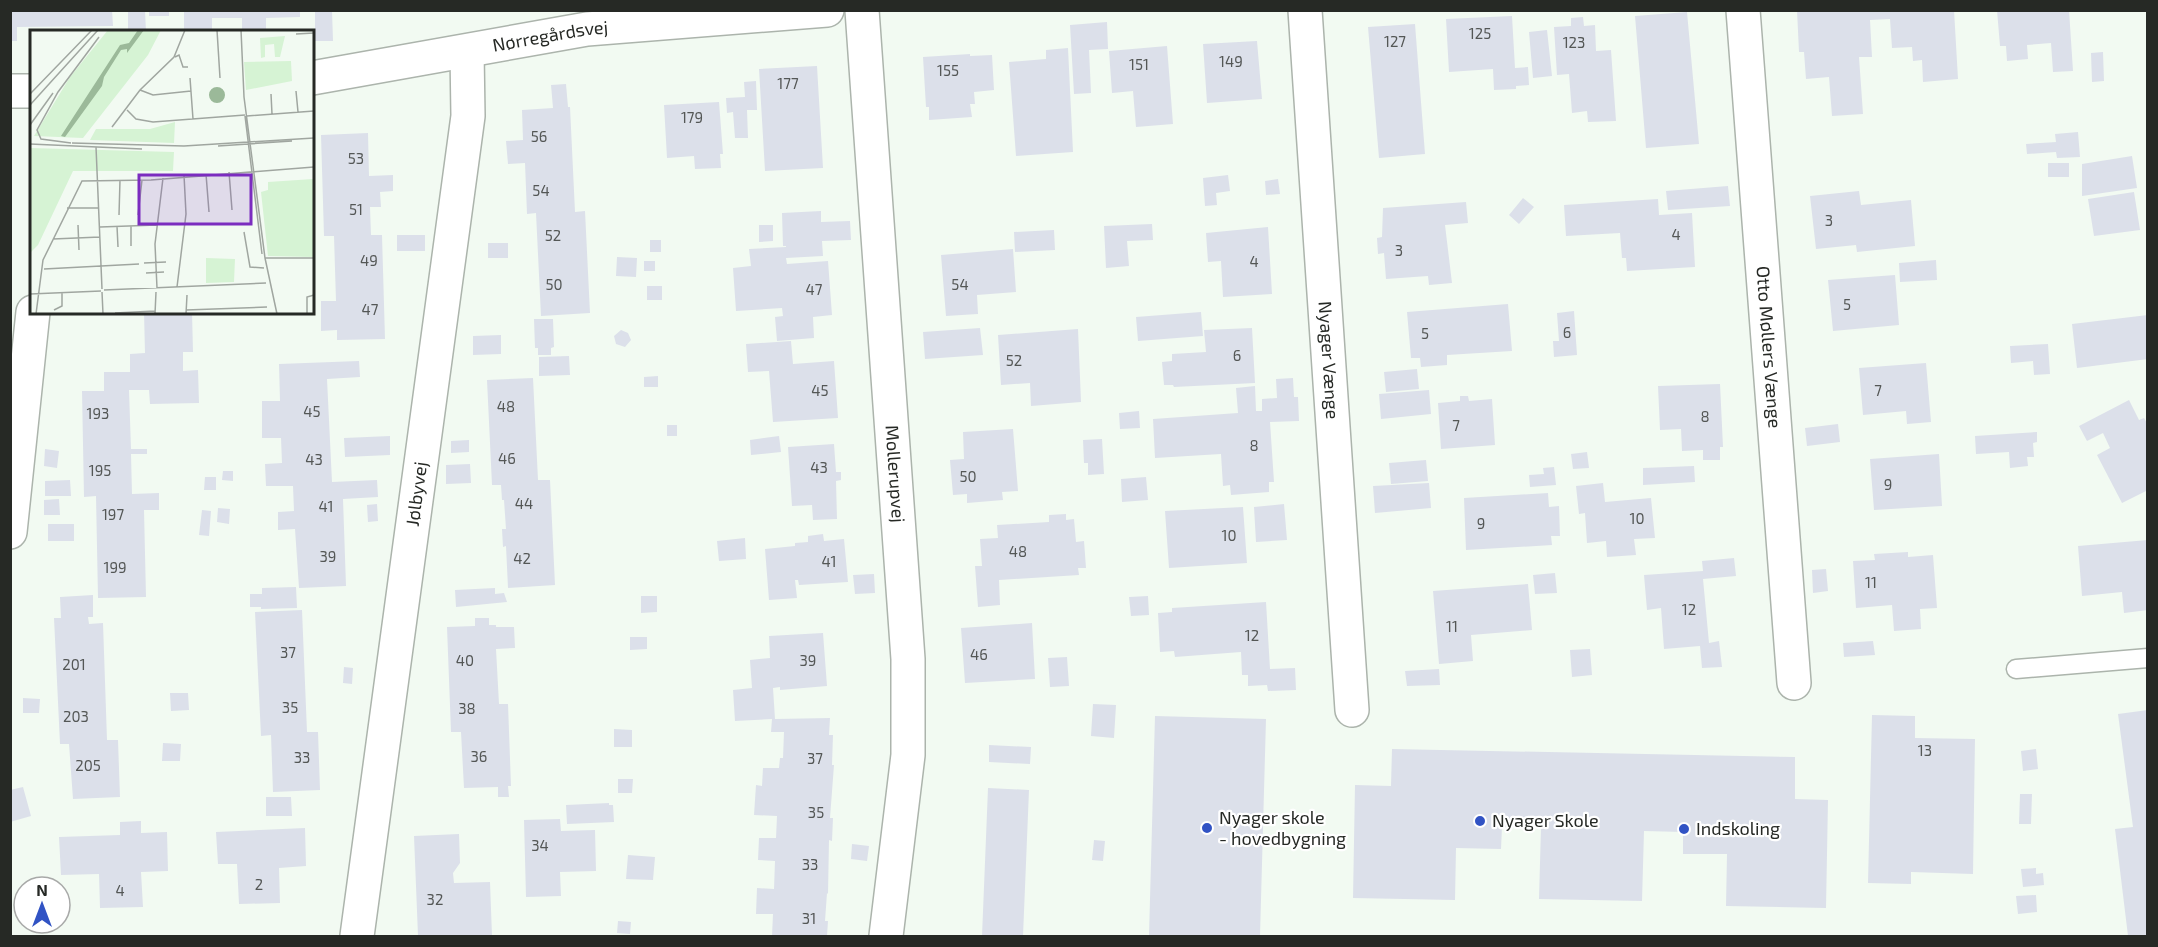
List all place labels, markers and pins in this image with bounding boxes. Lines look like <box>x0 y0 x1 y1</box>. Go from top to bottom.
place label: Nyager skole - hovedbygning <box>1219 806 1346 849</box>
place label: Nyager Skole <box>1492 809 1599 831</box>
marker: Nyager Skole <box>1473 814 1487 828</box>
place label: Indskoling <box>1696 817 1780 839</box>
marker: Nyager skole - hovedbygning <box>1200 821 1214 835</box>
marker: Indskoling <box>1677 822 1691 836</box>

